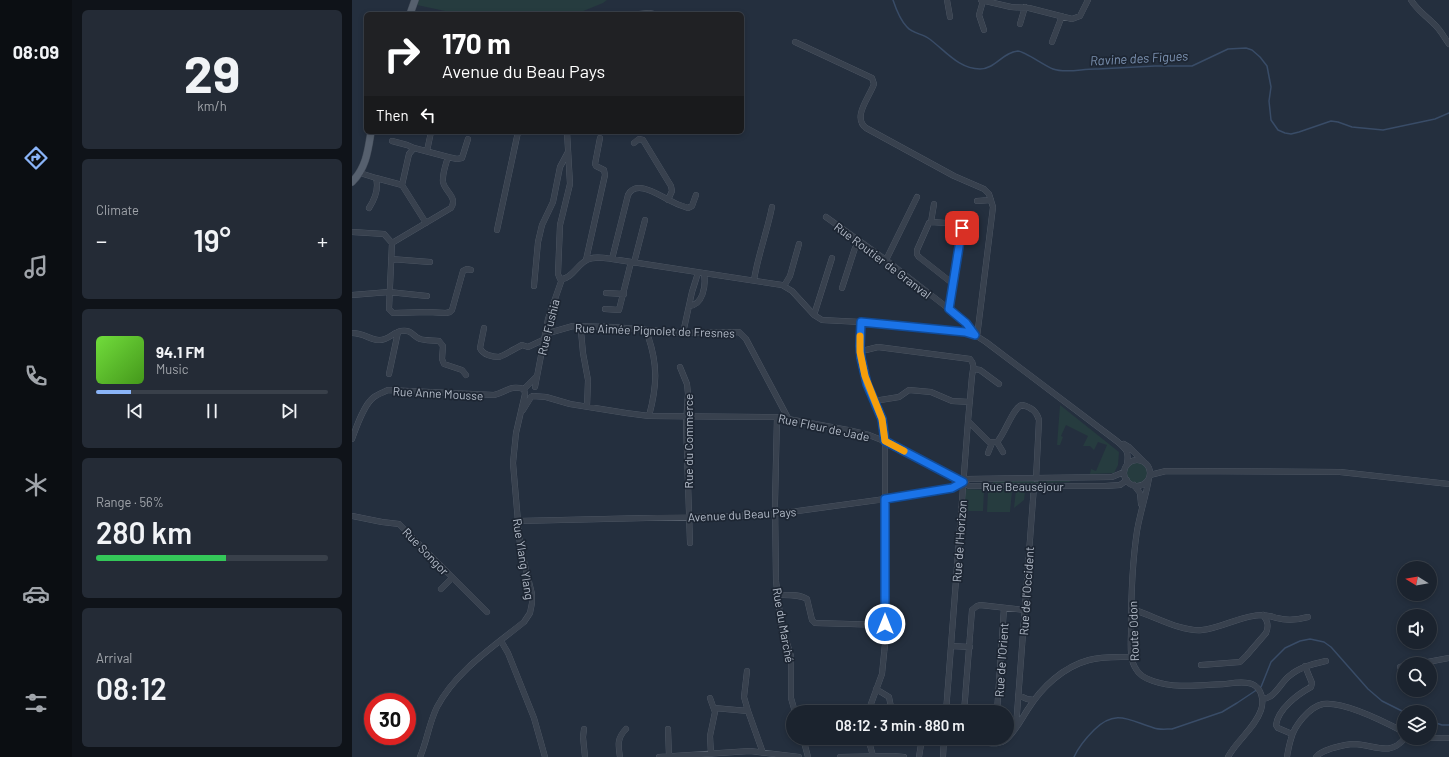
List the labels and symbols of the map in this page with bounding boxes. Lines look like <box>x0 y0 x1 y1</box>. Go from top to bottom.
water label: Ravine des Figues <box>1089 47 1189 69</box>
pin <box>945 211 979 245</box>
street label: Rue Routier de Granval <box>832 219 934 301</box>
street label: Rue Fushia <box>534 298 562 356</box>
street label: Rue Aimée Pignolet de Fresnes <box>575 320 735 340</box>
street label: Rue Anne Mousse <box>392 384 484 402</box>
street label: Rue du Commerce <box>681 394 695 488</box>
street label: Rue Fleur de Jade <box>777 410 871 444</box>
street label: Rue Beauséjour <box>982 479 1064 493</box>
street label: Rue de l'Horizon <box>949 499 969 583</box>
street label: Avenue du Beau Pays <box>687 504 797 524</box>
street label: Rue Ylang Ylang <box>511 517 537 601</box>
street label: Rue Songor <box>400 525 452 578</box>
street label: Rue de l'Occident <box>1016 546 1036 636</box>
north arrow <box>1397 561 1437 601</box>
street label: Rue du Marché <box>771 586 797 664</box>
street label: Route Odon <box>1125 601 1141 661</box>
position arrow <box>864 603 906 645</box>
street label: Rue de l'Orient <box>991 622 1011 698</box>
speed limit sign: 30 <box>364 693 416 745</box>

